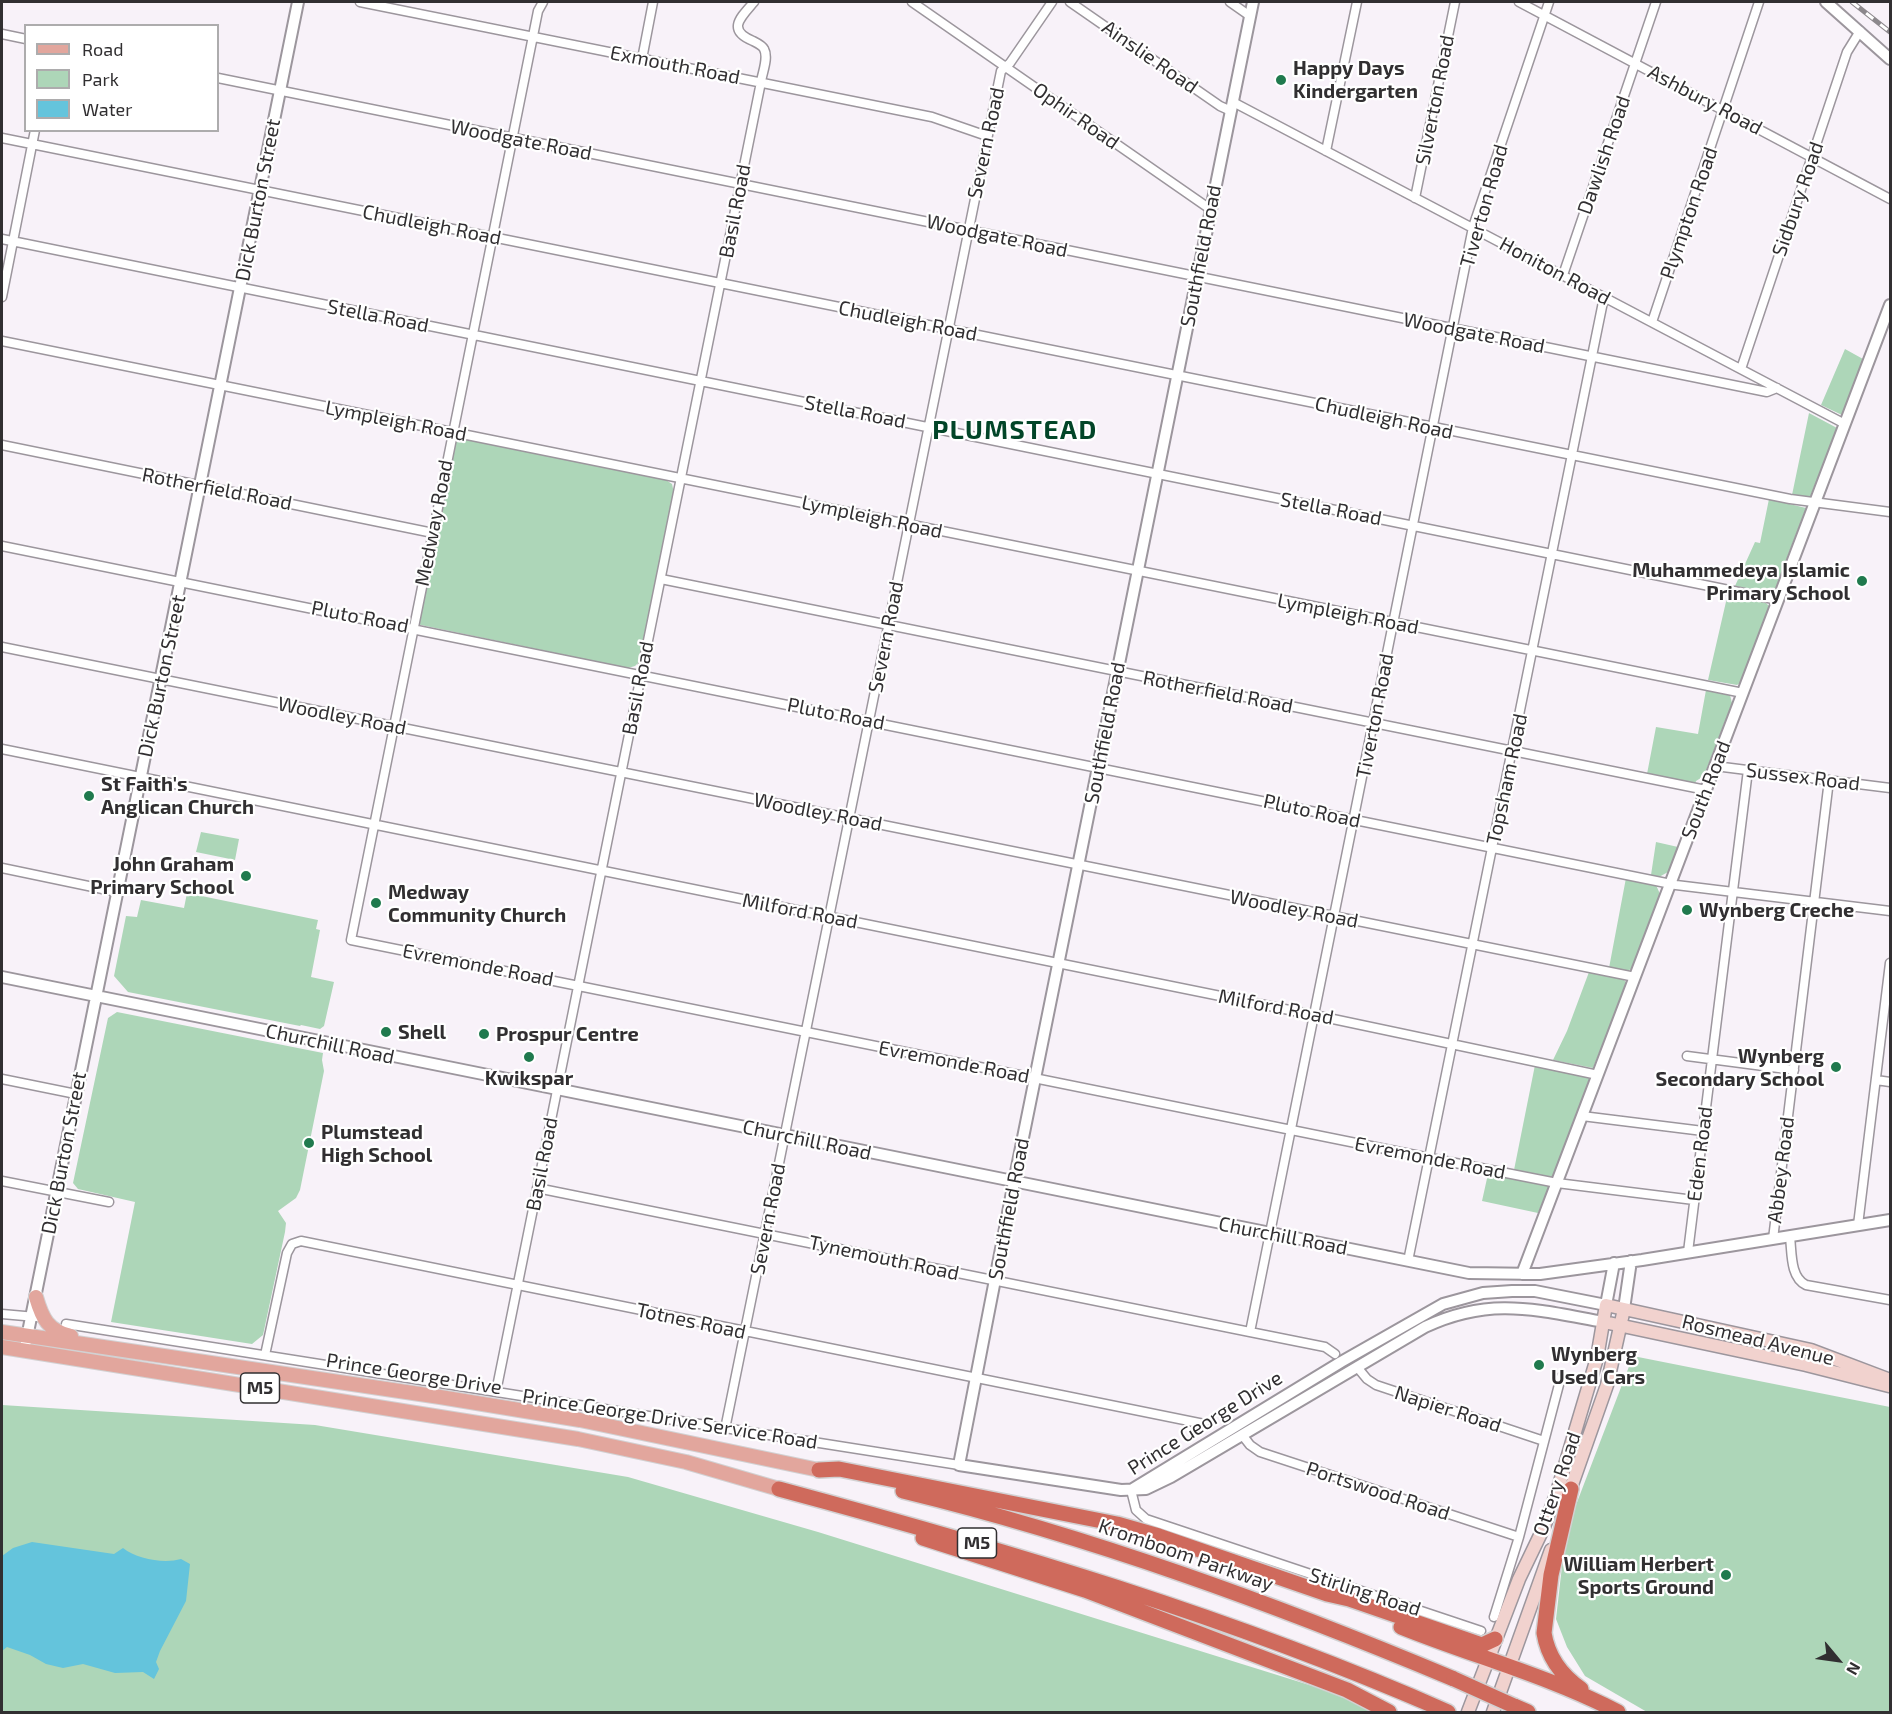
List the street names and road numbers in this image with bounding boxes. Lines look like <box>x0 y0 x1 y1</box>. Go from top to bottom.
street label: Ainslie Road <box>1098 15 1202 99</box>
street label: Silverton Road <box>1411 33 1459 167</box>
street label: Exmouth Road <box>608 41 742 89</box>
street label: Ashbury Road <box>1644 60 1766 140</box>
street label: Ophir Road <box>1028 77 1124 155</box>
street label: Severn Road <box>962 85 1010 201</box>
street label: Dawlish Road <box>1572 92 1636 218</box>
street label: Woodgate Road <box>448 115 594 165</box>
street label: Dick Burton Street <box>230 117 286 283</box>
street label: Sidbury Road <box>1767 139 1829 259</box>
street label: Tiverton Road <box>1455 142 1513 270</box>
street label: Plympton Road <box>1655 144 1723 282</box>
street label: Basil Road <box>714 162 756 260</box>
street label: Southfield Road <box>1175 183 1227 329</box>
street label: Chudleigh Road <box>361 200 503 250</box>
street label: Woodgate Road <box>924 209 1070 263</box>
street label: Honiton Road <box>1495 232 1615 310</box>
street label: Stella Road <box>325 294 431 338</box>
street label: Chudleigh Road <box>837 296 979 346</box>
street label: Woodgate Road <box>1401 308 1547 358</box>
street label: Stella Road <box>802 390 908 434</box>
street label: Chudleigh Road <box>1313 392 1455 444</box>
street label: Lympleigh Road <box>323 396 469 446</box>
street label: Medway Road <box>410 458 458 588</box>
street label: Rotherfield Road <box>140 463 294 515</box>
street label: Stella Road <box>1278 487 1384 531</box>
street label: Lympleigh Road <box>799 490 945 544</box>
street label: Severn Road <box>863 579 909 695</box>
street label: Lympleigh Road <box>1275 589 1421 639</box>
street label: Dick Burton Street <box>133 593 191 759</box>
street label: Pluto Road <box>309 596 411 638</box>
street label: Basil Road <box>617 639 659 737</box>
street label: Tiverton Road <box>1351 651 1399 781</box>
street label: Southfield Road <box>1079 660 1131 806</box>
street label: Rotherfield Road <box>1141 666 1295 718</box>
street label: Woodley Road <box>276 692 408 740</box>
street label: Pluto Road <box>785 693 887 735</box>
street label: Topsham Road <box>1481 711 1533 847</box>
street label: South Road <box>1676 737 1736 843</box>
street label: Sussex Road <box>1745 758 1861 796</box>
street label: Woodley Road <box>752 788 884 836</box>
street label: Pluto Road <box>1261 789 1363 833</box>
street label: Woodley Road <box>1228 885 1360 933</box>
street label: Milford Road <box>740 888 860 934</box>
street label: Evremonde Road <box>400 939 556 991</box>
street label: Milford Road <box>1216 984 1336 1030</box>
street label: Churchill Road <box>263 1019 397 1069</box>
street label: Evremonde Road <box>876 1036 1032 1088</box>
street label: Dick Burton Street <box>36 1070 92 1236</box>
street label: Eden Road <box>1682 1105 1718 1203</box>
street label: Basil Road <box>521 1115 563 1213</box>
street label: Churchill Road <box>740 1115 874 1165</box>
street label: Abbey Road <box>1763 1115 1799 1225</box>
street label: Evremonde Road <box>1352 1132 1508 1184</box>
street label: Southfield Road <box>983 1136 1035 1282</box>
street label: Severn Road <box>745 1161 791 1277</box>
street label: Churchill Road <box>1216 1212 1350 1260</box>
street label: Tynemouth Road <box>807 1230 961 1286</box>
street label: Totnes Road <box>634 1298 748 1344</box>
street label: Rosmead Avenue <box>1679 1309 1837 1371</box>
street label: Prince George Drive <box>324 1348 504 1400</box>
street label: Prince George Drive <box>1123 1366 1287 1480</box>
road number: M5 <box>240 1373 280 1403</box>
street label: Napier Road <box>1392 1380 1504 1438</box>
street label: Prince George Drive Service Road <box>521 1384 819 1454</box>
street label: Ottery Road <box>1528 1429 1586 1539</box>
street label: Portswood Road <box>1303 1456 1453 1526</box>
street label: Kromboom Parkway <box>1095 1514 1277 1596</box>
road number: M5 <box>958 1528 996 1558</box>
street label: Stirling Road <box>1306 1563 1424 1621</box>

